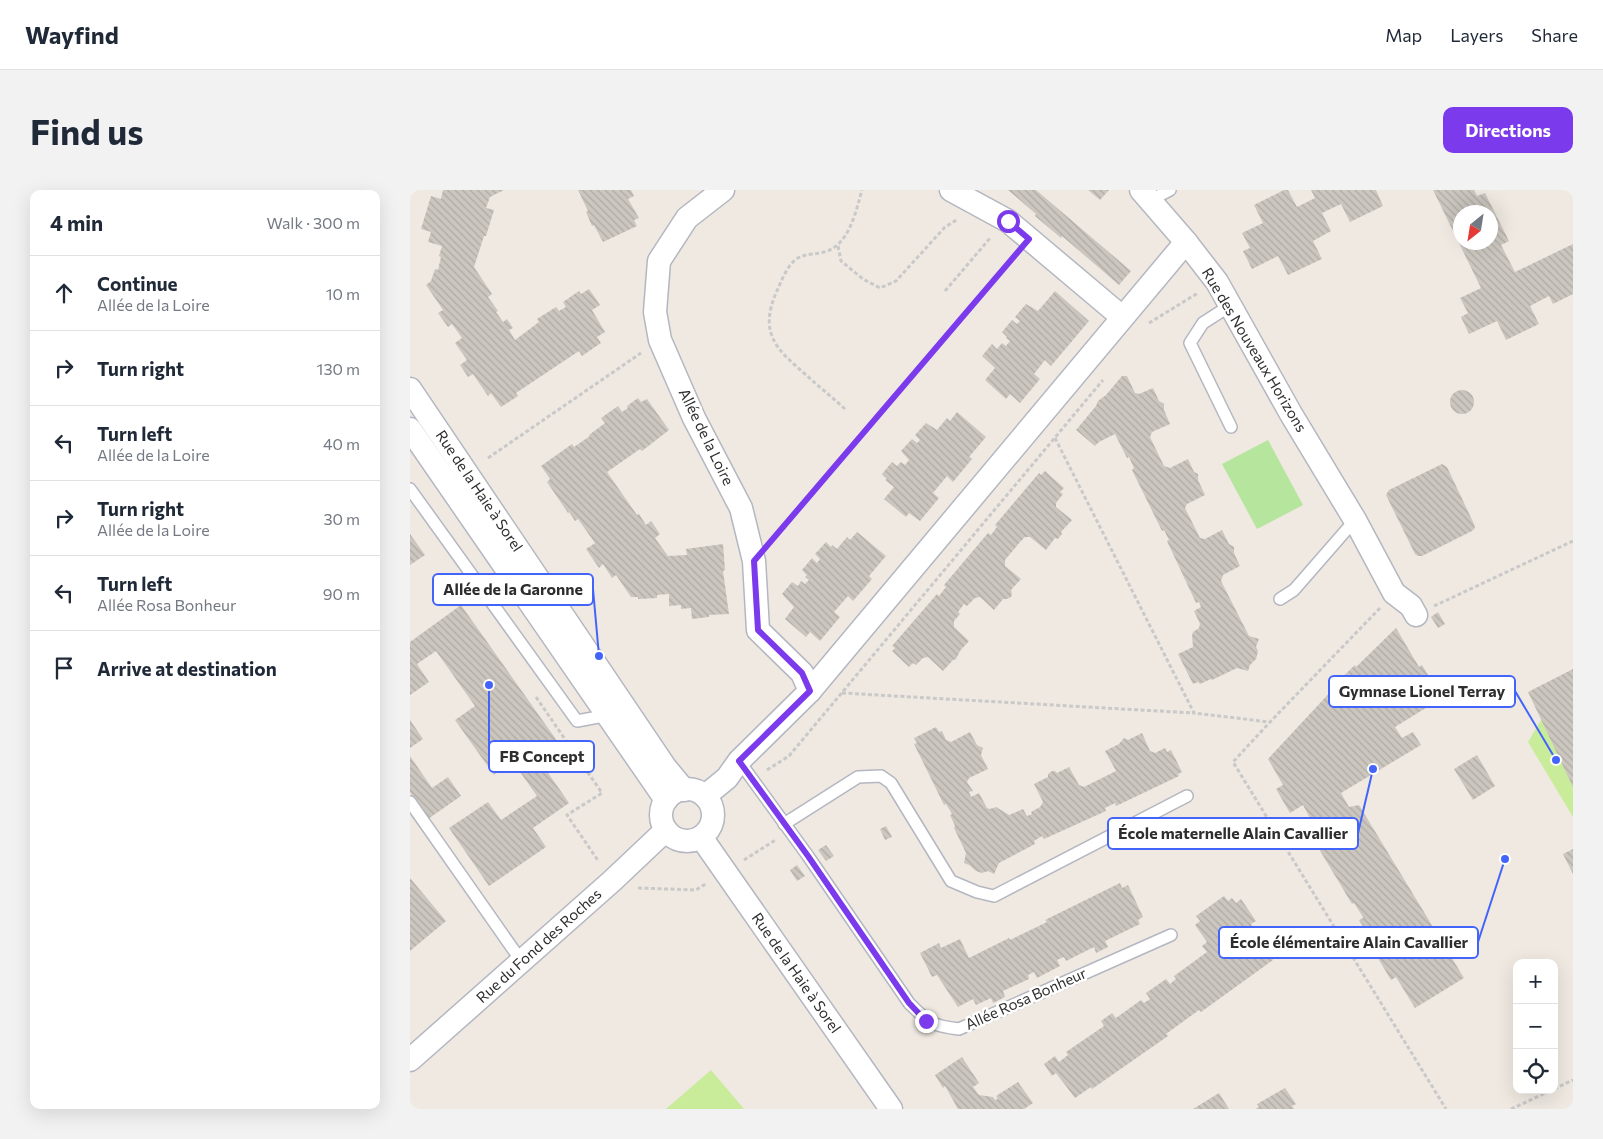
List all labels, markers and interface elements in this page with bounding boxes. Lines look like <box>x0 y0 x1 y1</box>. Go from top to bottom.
text: Wayfind <box>25 20 119 49</box>
text: Map <box>1385 24 1422 46</box>
text: Layers <box>1450 24 1503 46</box>
text: Share <box>1531 24 1578 46</box>
button: Directions <box>1443 107 1573 153</box>
text: Find us <box>30 109 144 152</box>
north arrow <box>1453 205 1498 250</box>
text: 4 min <box>50 210 103 235</box>
route start <box>997 210 1020 233</box>
text: Walk · 300 m <box>266 213 360 232</box>
street label: Rue des Nouveaux Horizons <box>1199 264 1311 435</box>
text: Continue <box>97 272 177 295</box>
icon: ahead <box>50 279 78 307</box>
text: 10 m <box>326 284 360 303</box>
text: Allée de la Loire <box>97 295 210 314</box>
icon: right <box>50 354 78 382</box>
text: Turn right <box>97 357 184 380</box>
text: 130 m <box>317 359 360 378</box>
street label: Allée de la Loire <box>676 385 738 488</box>
text: Turn left <box>97 422 172 445</box>
street label: Rue de la Haie à Sorel <box>432 426 527 555</box>
icon: left <box>50 429 78 457</box>
text: 40 m <box>323 434 360 453</box>
text: Allée de la Loire <box>97 445 210 464</box>
text: Turn right <box>97 497 184 520</box>
icon: right <box>50 504 78 532</box>
text: 30 m <box>323 509 360 528</box>
text: Allée de la Loire <box>97 520 210 539</box>
text: Turn left <box>97 572 172 595</box>
callout: Allée de la Garonne <box>433 574 593 605</box>
icon: left <box>50 579 78 607</box>
text: Allée de la Garonne <box>443 579 583 598</box>
text: 90 m <box>323 584 360 603</box>
text: Allée Rosa Bonheur <box>97 595 236 614</box>
icon: arrive <box>50 654 78 682</box>
text: Arrive at destination <box>97 657 277 680</box>
callout: Gymnase Lionel Terray <box>1329 676 1515 707</box>
text: Gymnase Lionel Terray <box>1339 681 1506 700</box>
callout: FB Concept <box>489 741 594 772</box>
text: FB Concept <box>500 746 585 765</box>
callout: École maternelle Alain Cavallier <box>1108 818 1358 849</box>
text: École maternelle Alain Cavallier <box>1118 823 1348 842</box>
street label: Rue du Fond des Roches <box>472 884 605 1006</box>
street label: Rue de la Haie à Sorel <box>749 909 845 1036</box>
callout: École élémentaire Alain Cavallier <box>1219 927 1478 958</box>
text: École élémentaire Alain Cavallier <box>1230 932 1469 951</box>
map controls <box>1513 959 1558 1094</box>
button: + <box>1513 959 1558 1004</box>
street label: Allée Rosa Bonheur <box>962 963 1089 1033</box>
button: − <box>1513 1004 1558 1049</box>
route end <box>915 1010 938 1033</box>
button: locate <box>1513 1049 1558 1094</box>

